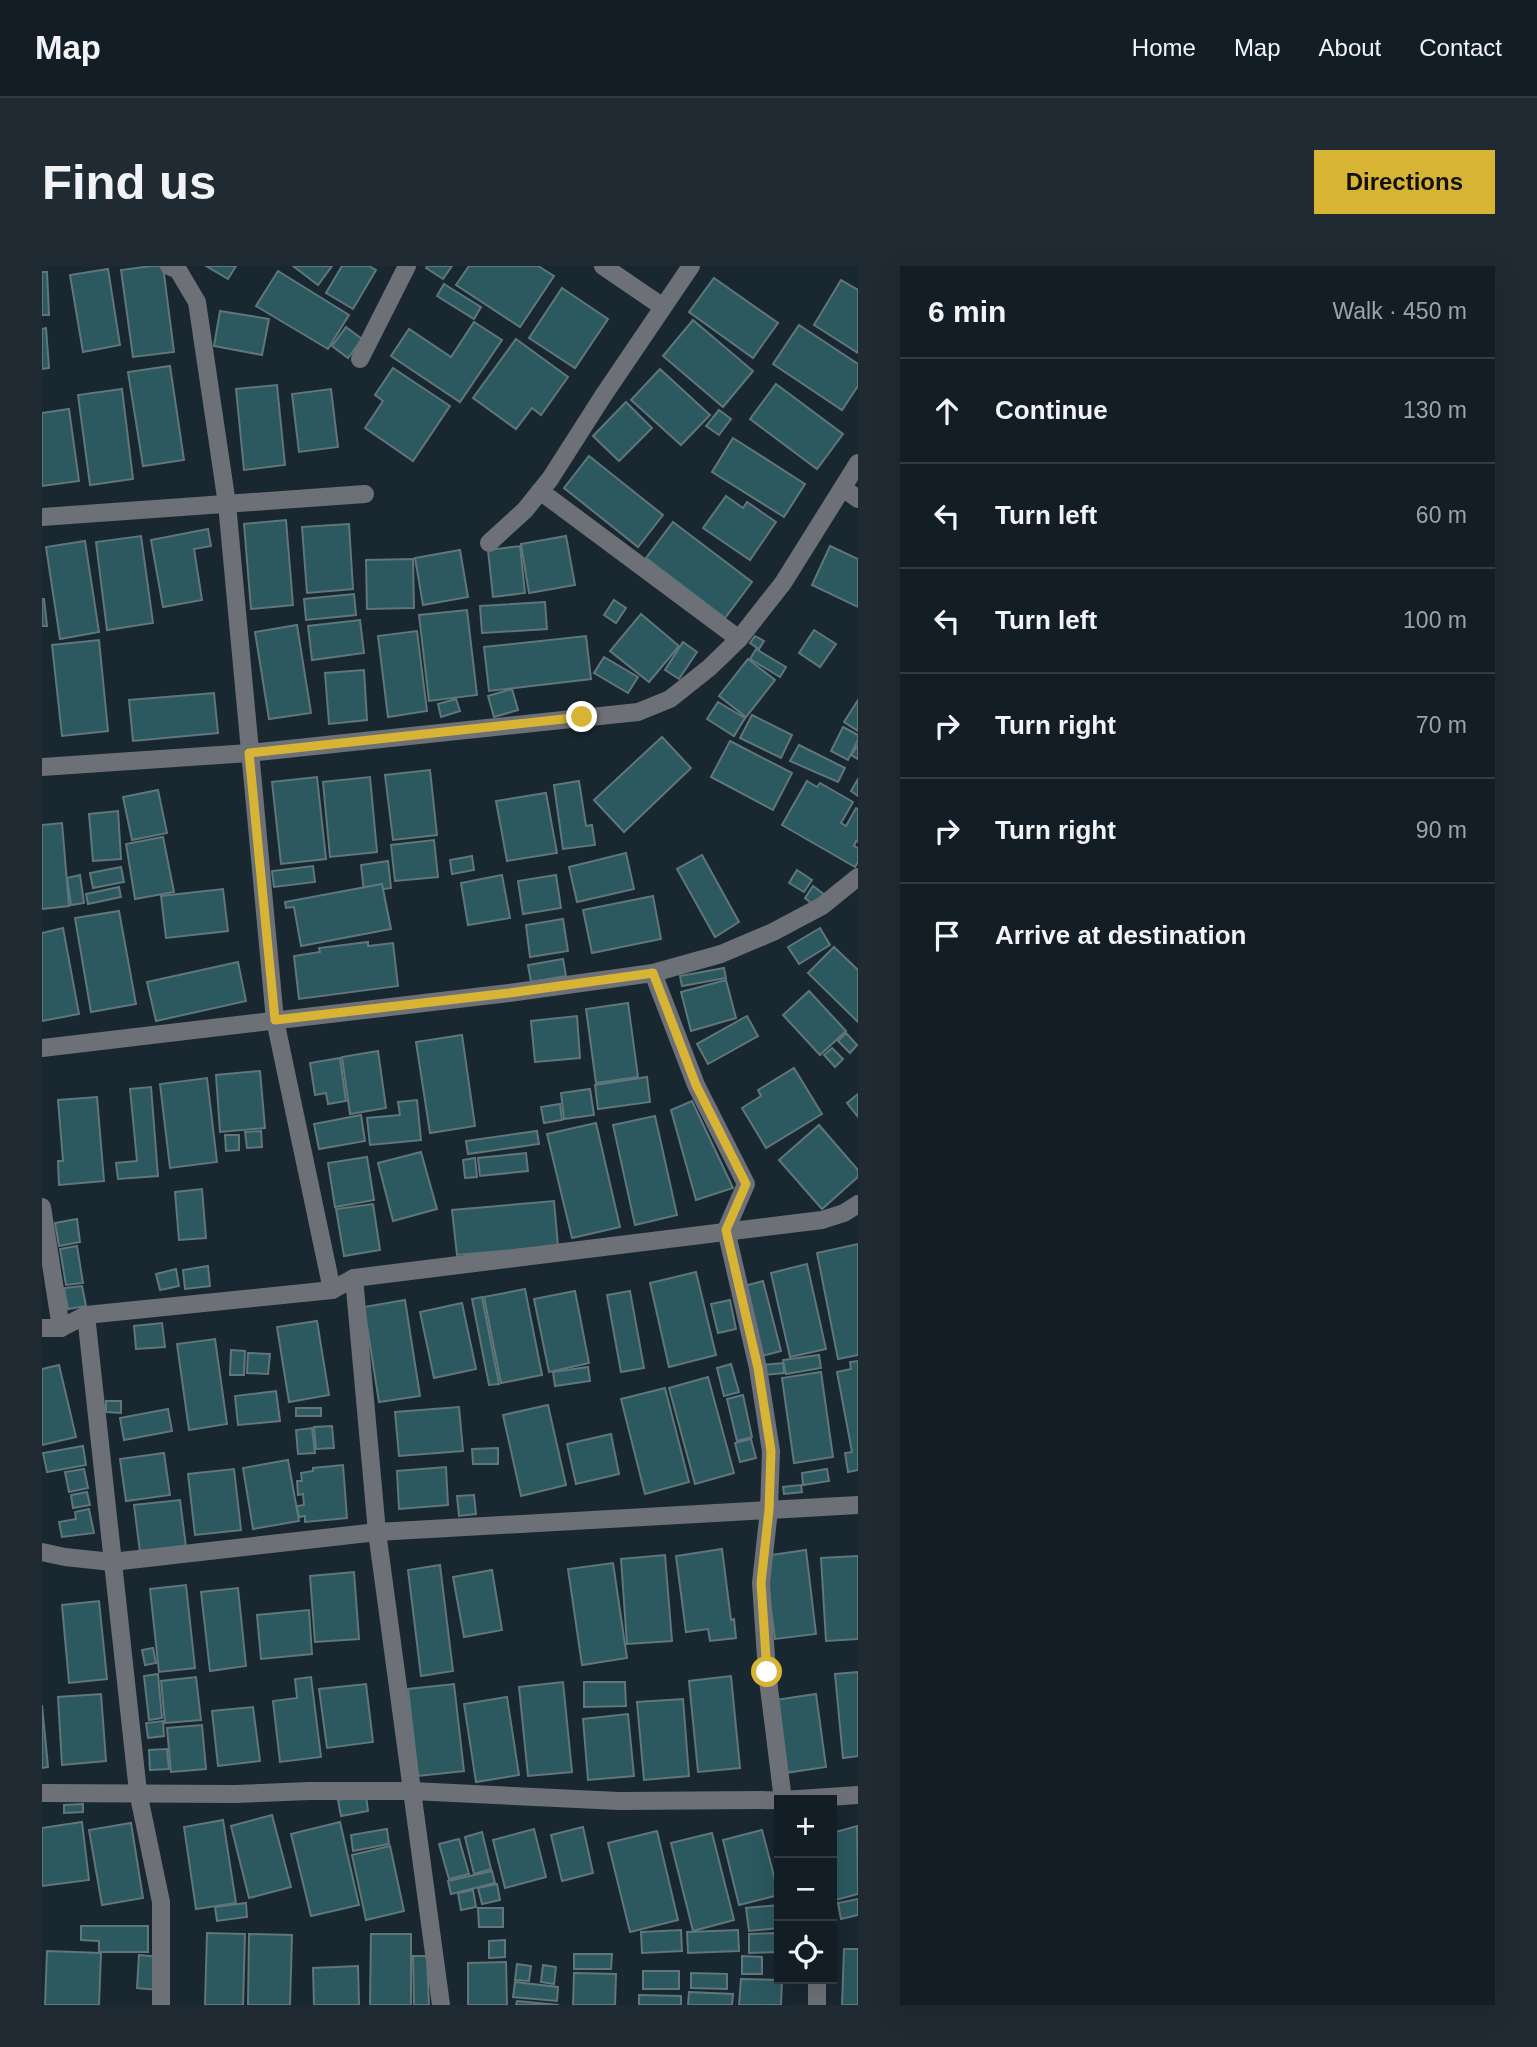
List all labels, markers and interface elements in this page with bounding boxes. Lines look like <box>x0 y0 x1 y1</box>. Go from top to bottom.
text: Map <box>35 29 101 66</box>
text: Home <box>1132 34 1196 61</box>
text: Map <box>1234 34 1281 61</box>
text: About <box>1319 34 1381 61</box>
text: Contact <box>1419 34 1502 61</box>
button: Directions <box>1314 150 1495 214</box>
text: Find us <box>42 155 216 209</box>
text: 6 min <box>928 295 1006 328</box>
text: Walk · 450 m <box>1332 298 1467 324</box>
icon: ahead <box>928 392 966 430</box>
text: Continue <box>995 395 1108 425</box>
text: 130 m <box>1403 397 1467 423</box>
icon: left <box>928 497 966 535</box>
text: Turn left <box>995 500 1097 530</box>
text: 60 m <box>1416 502 1467 528</box>
icon: left <box>928 602 966 640</box>
text: Turn left <box>995 605 1097 635</box>
text: 100 m <box>1403 607 1467 633</box>
route end <box>566 701 597 732</box>
icon: right <box>928 707 966 745</box>
text: Turn right <box>995 710 1116 740</box>
text: 70 m <box>1416 712 1467 738</box>
icon: right <box>928 812 966 850</box>
text: Turn right <box>995 815 1116 845</box>
text: 90 m <box>1416 817 1467 843</box>
icon: arrive <box>928 917 966 955</box>
text: Arrive at destination <box>995 920 1246 950</box>
route start <box>751 1656 782 1687</box>
map controls <box>774 1795 837 1984</box>
button: + <box>774 1795 837 1858</box>
button: − <box>774 1858 837 1921</box>
button: locate <box>774 1921 837 1984</box>

